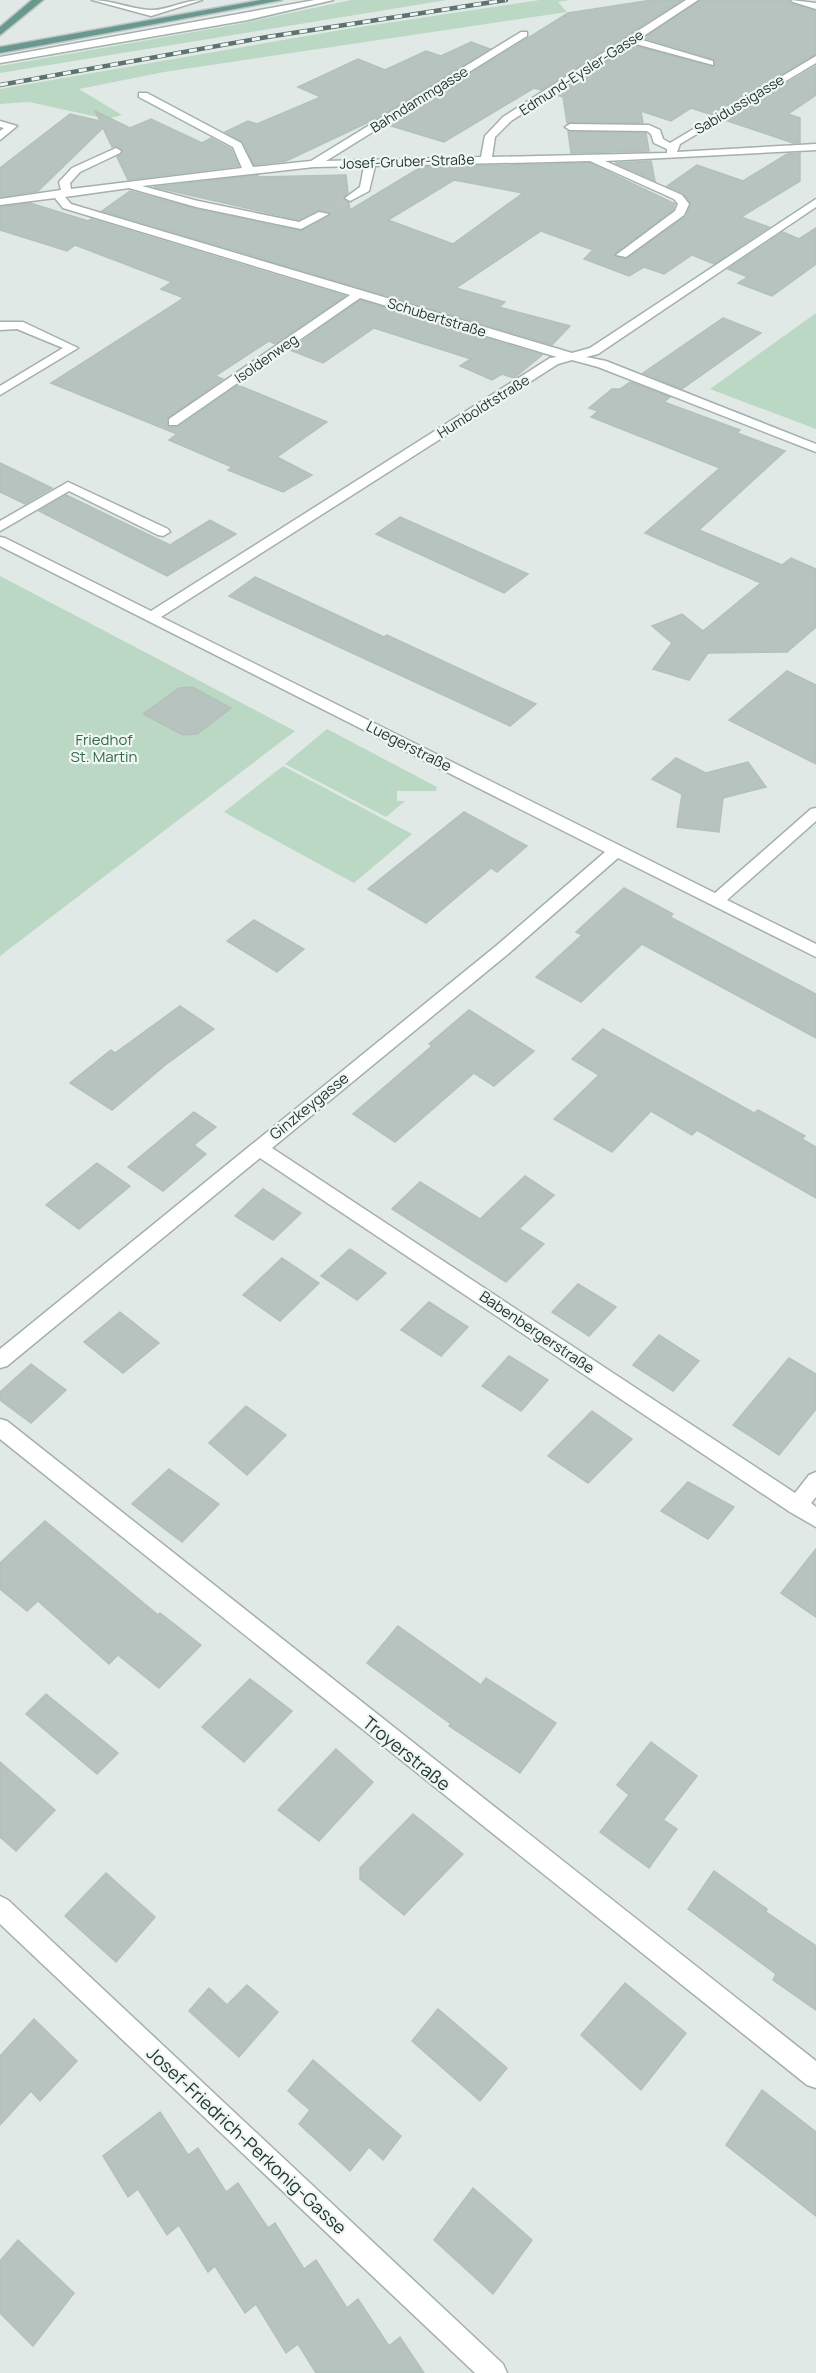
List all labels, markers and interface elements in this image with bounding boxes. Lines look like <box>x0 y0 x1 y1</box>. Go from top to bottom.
street label: Edmund-Eysler-Gasse <box>515 25 647 119</box>
street label: Bahndammgasse <box>367 61 471 137</box>
street label: Sabidussigasse <box>691 70 787 138</box>
street label: Josef-Gruber-Straße <box>339 149 475 173</box>
street label: Schubertstraße <box>385 293 489 341</box>
street label: Isoldenweg <box>230 329 302 387</box>
street label: Humboldtstraße <box>433 370 533 442</box>
street label: Luegerstraße <box>363 715 455 777</box>
park label: Friedhof St. Martin <box>71 729 138 767</box>
street label: Ginzkeygasse <box>265 1067 353 1144</box>
street label: Babenbergerstraße <box>475 1286 599 1378</box>
street label: Troyerstraße <box>358 1710 456 1796</box>
street label: Josef-Friedrich-Perkonig-Gasse <box>142 2041 352 2239</box>

